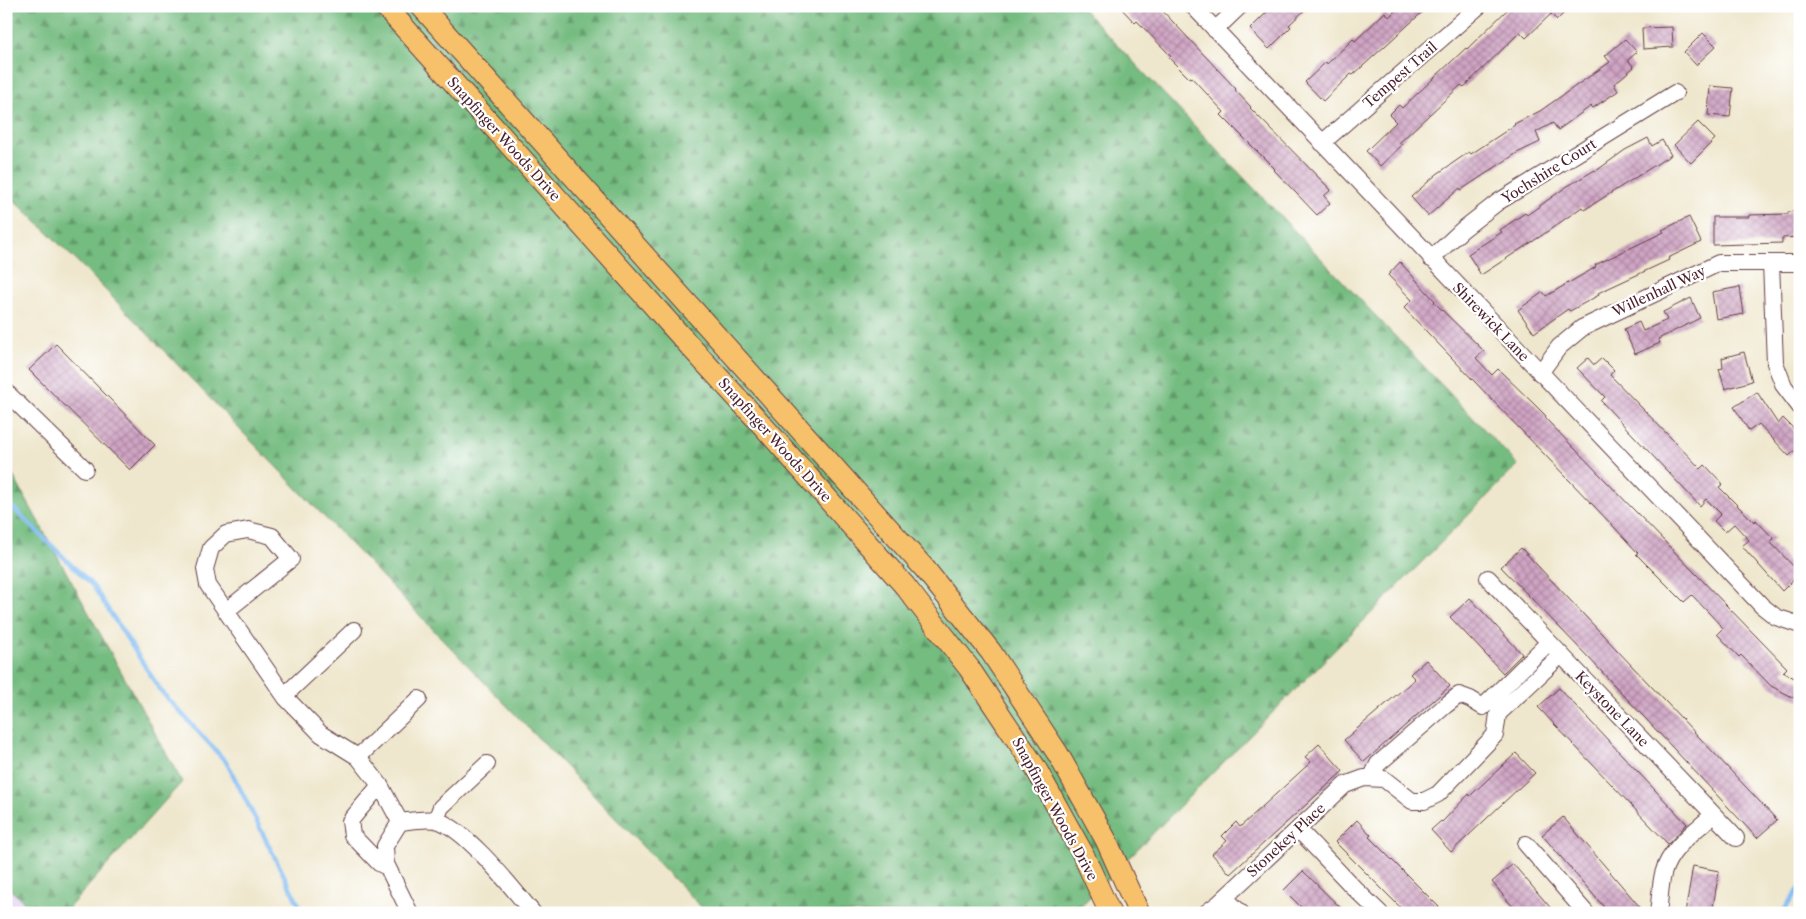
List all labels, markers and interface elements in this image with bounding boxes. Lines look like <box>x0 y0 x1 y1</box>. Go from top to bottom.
street label: Tempest Trail <box>1359 38 1441 112</box>
street label: Snapfinger Woods Drive <box>444 73 565 205</box>
street label: Yochshire Court <box>1497 135 1600 208</box>
street label: Willenhall Way <box>1608 261 1709 321</box>
street label: Shirewick Lane <box>1449 279 1533 365</box>
street label: Snapfinger Woods Drive <box>715 374 836 506</box>
street label: Keystone Lane <box>1571 667 1653 751</box>
street label: Snapfinger Woods Drive <box>1008 734 1102 884</box>
street label: Stonekey Place <box>1243 799 1329 881</box>

